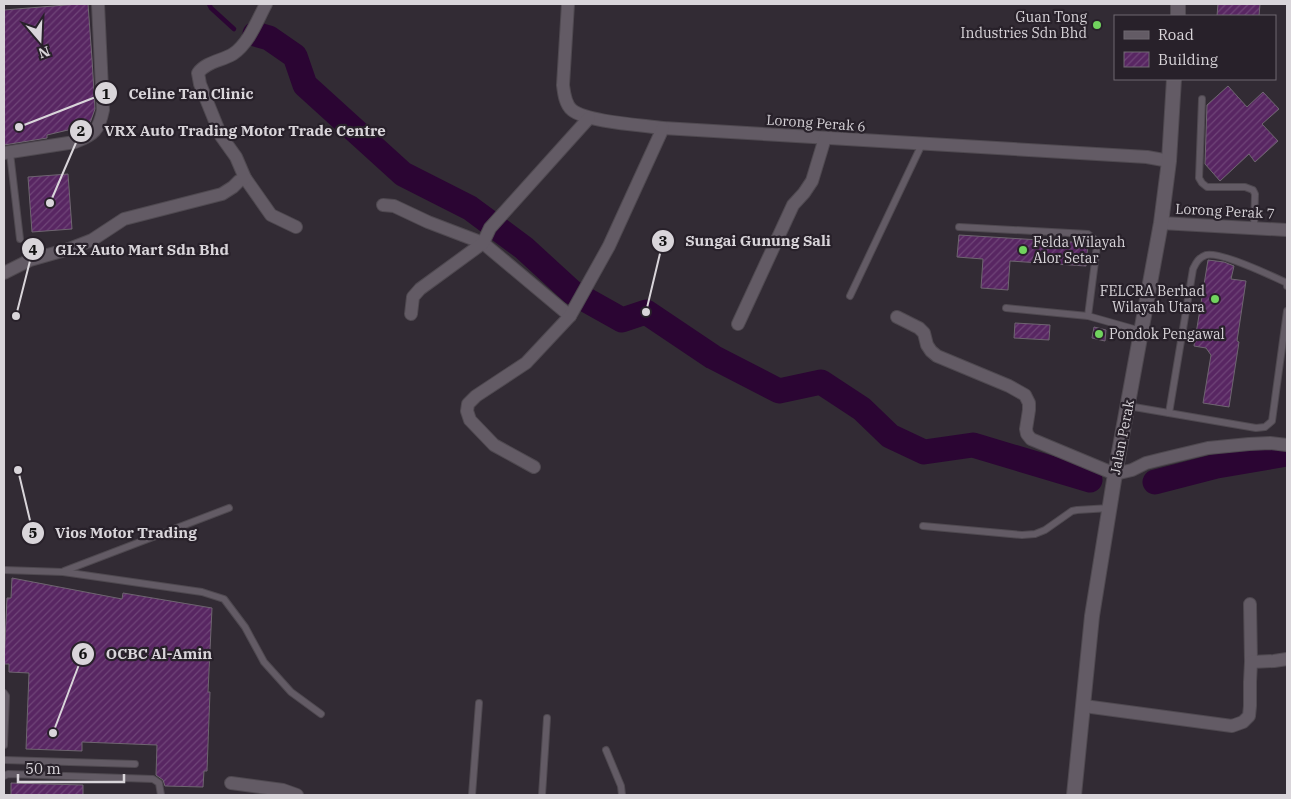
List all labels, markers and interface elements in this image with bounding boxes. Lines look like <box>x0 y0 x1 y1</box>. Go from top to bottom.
place label: Guan Tong Industries Sdn Bhd <box>961 8 1087 42</box>
north arrow <box>15 15 65 65</box>
legend <box>1114 15 1276 80</box>
marker: Guan Tong Industries Sdn Bhd <box>1091 19 1103 31</box>
text: Road <box>1158 25 1194 44</box>
text: N <box>36 42 52 63</box>
text: Building <box>1158 50 1218 69</box>
callout: Celine Tan Clinic <box>93 78 263 108</box>
text: 1 <box>101 84 111 103</box>
text: Celine Tan Clinic <box>128 84 254 103</box>
street label: Lorong Perak 6 <box>766 111 866 135</box>
callout: VRX Auto Trading Motor Trade Centre <box>69 116 395 146</box>
text: 2 <box>76 121 86 140</box>
text: VRX Auto Trading Motor Trade Centre <box>104 121 386 140</box>
street label: Lorong Perak 7 <box>1175 199 1275 223</box>
callout: Sungai Gunung Sali <box>651 226 841 256</box>
text: 3 <box>658 231 668 250</box>
text: Sungai Gunung Sali <box>685 231 831 250</box>
place label: Felda Wilayah Alor Setar <box>1033 233 1126 267</box>
callout: GLX Auto Mart Sdn Bhd <box>21 234 239 264</box>
text: 4 <box>28 240 38 259</box>
text: GLX Auto Mart Sdn Bhd <box>55 240 229 259</box>
marker: Felda Wilayah Alor Setar <box>1017 244 1029 256</box>
place label: FELCRA Berhad Wilayah Utara <box>1100 282 1205 316</box>
marker: FELCRA Berhad Wilayah Utara <box>1209 293 1221 305</box>
place label: Pondok Pengawal <box>1109 325 1225 343</box>
marker: Pondok Pengawal <box>1093 328 1105 340</box>
street label: Jalan Perak <box>1106 397 1138 476</box>
callout: Vios Motor Trading <box>20 518 207 548</box>
text: 5 <box>28 523 38 542</box>
text: Vios Motor Trading <box>55 523 197 542</box>
callout: OCBC Al-Amin <box>70 639 222 669</box>
text: 6 <box>78 644 88 663</box>
text: OCBC Al-Amin <box>106 644 212 663</box>
scale bar <box>18 752 124 784</box>
text: 50 m <box>25 759 61 778</box>

